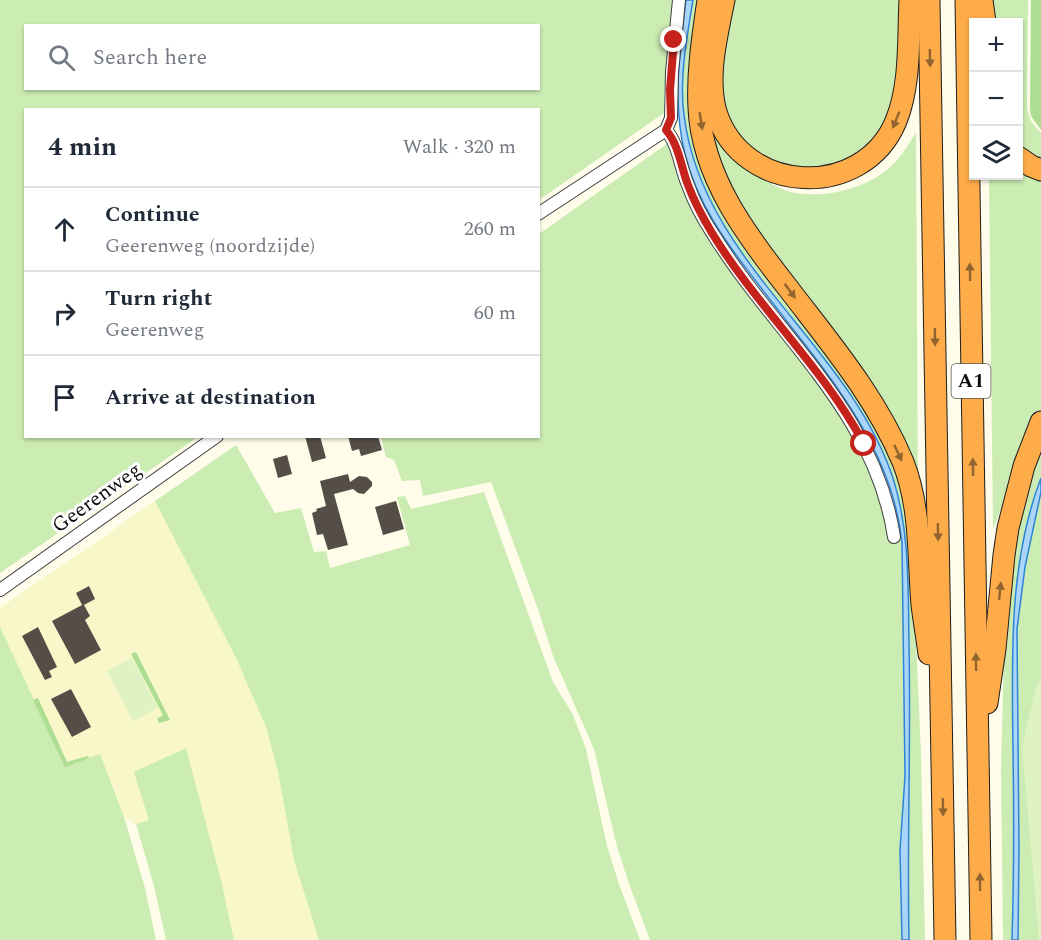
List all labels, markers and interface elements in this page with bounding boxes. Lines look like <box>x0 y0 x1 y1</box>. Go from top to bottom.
map controls <box>969 18 1023 180</box>
button: + <box>969 18 1023 72</box>
search box <box>24 24 540 90</box>
route end <box>660 26 686 52</box>
icon: search <box>45 41 78 74</box>
text: Search here <box>93 41 207 74</box>
one-way arrow <box>926 49 935 68</box>
button: − <box>969 72 1023 126</box>
one-way arrow <box>696 111 705 130</box>
one-way arrow <box>890 111 900 129</box>
button: layers <box>969 126 1023 180</box>
text: 4 min <box>48 127 117 167</box>
text: Walk · 320 m <box>403 132 516 162</box>
text: Continue <box>105 198 200 231</box>
icon: ahead <box>48 213 81 246</box>
text: 260 m <box>464 214 516 244</box>
text: Geerenweg (noordzijde) <box>105 231 315 261</box>
one-way arrow <box>965 263 974 282</box>
text: Turn right <box>105 282 212 315</box>
one-way arrow <box>783 284 795 299</box>
icon: right <box>48 297 81 330</box>
text: 60 m <box>474 298 516 328</box>
text: Geerenweg <box>105 315 204 345</box>
one-way arrow <box>930 328 940 347</box>
road number: A1 <box>952 364 990 398</box>
icon: arrive <box>48 381 81 414</box>
text: Arrive at destination <box>105 381 316 414</box>
route start <box>850 430 876 456</box>
one-way arrow <box>894 444 903 461</box>
street label: Geerenweg <box>45 454 149 542</box>
one-way arrow <box>968 458 978 477</box>
one-way arrow <box>933 523 943 542</box>
one-way arrow <box>995 581 1005 600</box>
one-way arrow <box>971 653 981 672</box>
one-way arrow <box>938 797 948 816</box>
one-way arrow <box>975 872 985 891</box>

